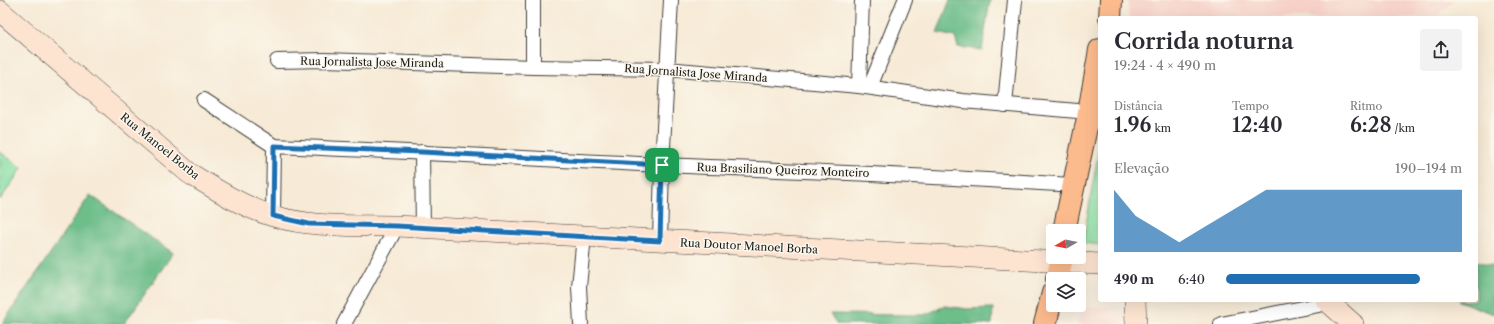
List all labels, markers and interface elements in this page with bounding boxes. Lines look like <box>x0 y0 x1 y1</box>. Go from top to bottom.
text: Corrida noturna <box>1114 28 1294 55</box>
button: share <box>1420 29 1462 71</box>
street label: Rua Jornalista Jose Miranda <box>300 54 444 70</box>
text: 19:24 · 4 × 490 m <box>1114 57 1216 73</box>
street label: Rua Jornalista Jose Miranda <box>624 61 768 85</box>
text: Distância <box>1114 99 1163 113</box>
text: Tempo <box>1232 99 1269 113</box>
text: Ritmo <box>1350 99 1382 113</box>
street label: Rua Manoel Borba <box>118 110 203 182</box>
text: 1.96 <box>1114 113 1151 137</box>
text: 12:40 <box>1232 113 1283 137</box>
text: 6:28 <box>1350 113 1392 137</box>
text: km <box>1151 121 1171 135</box>
text: /km <box>1392 121 1415 135</box>
pin <box>645 148 679 182</box>
icon: arrive <box>651 154 673 176</box>
street label: Rua Brasiliano Queiroz Monteiro <box>696 160 870 180</box>
text: Elevação <box>1114 160 1169 176</box>
text: 190–194 m <box>1395 160 1462 176</box>
north arrow <box>1046 224 1086 264</box>
map controls <box>1046 224 1086 312</box>
street label: Rua Doutor Manoel Borba <box>680 235 819 257</box>
text: 490 m <box>1114 271 1154 287</box>
text: 6:40 <box>1178 271 1205 287</box>
button: layers <box>1046 272 1086 312</box>

